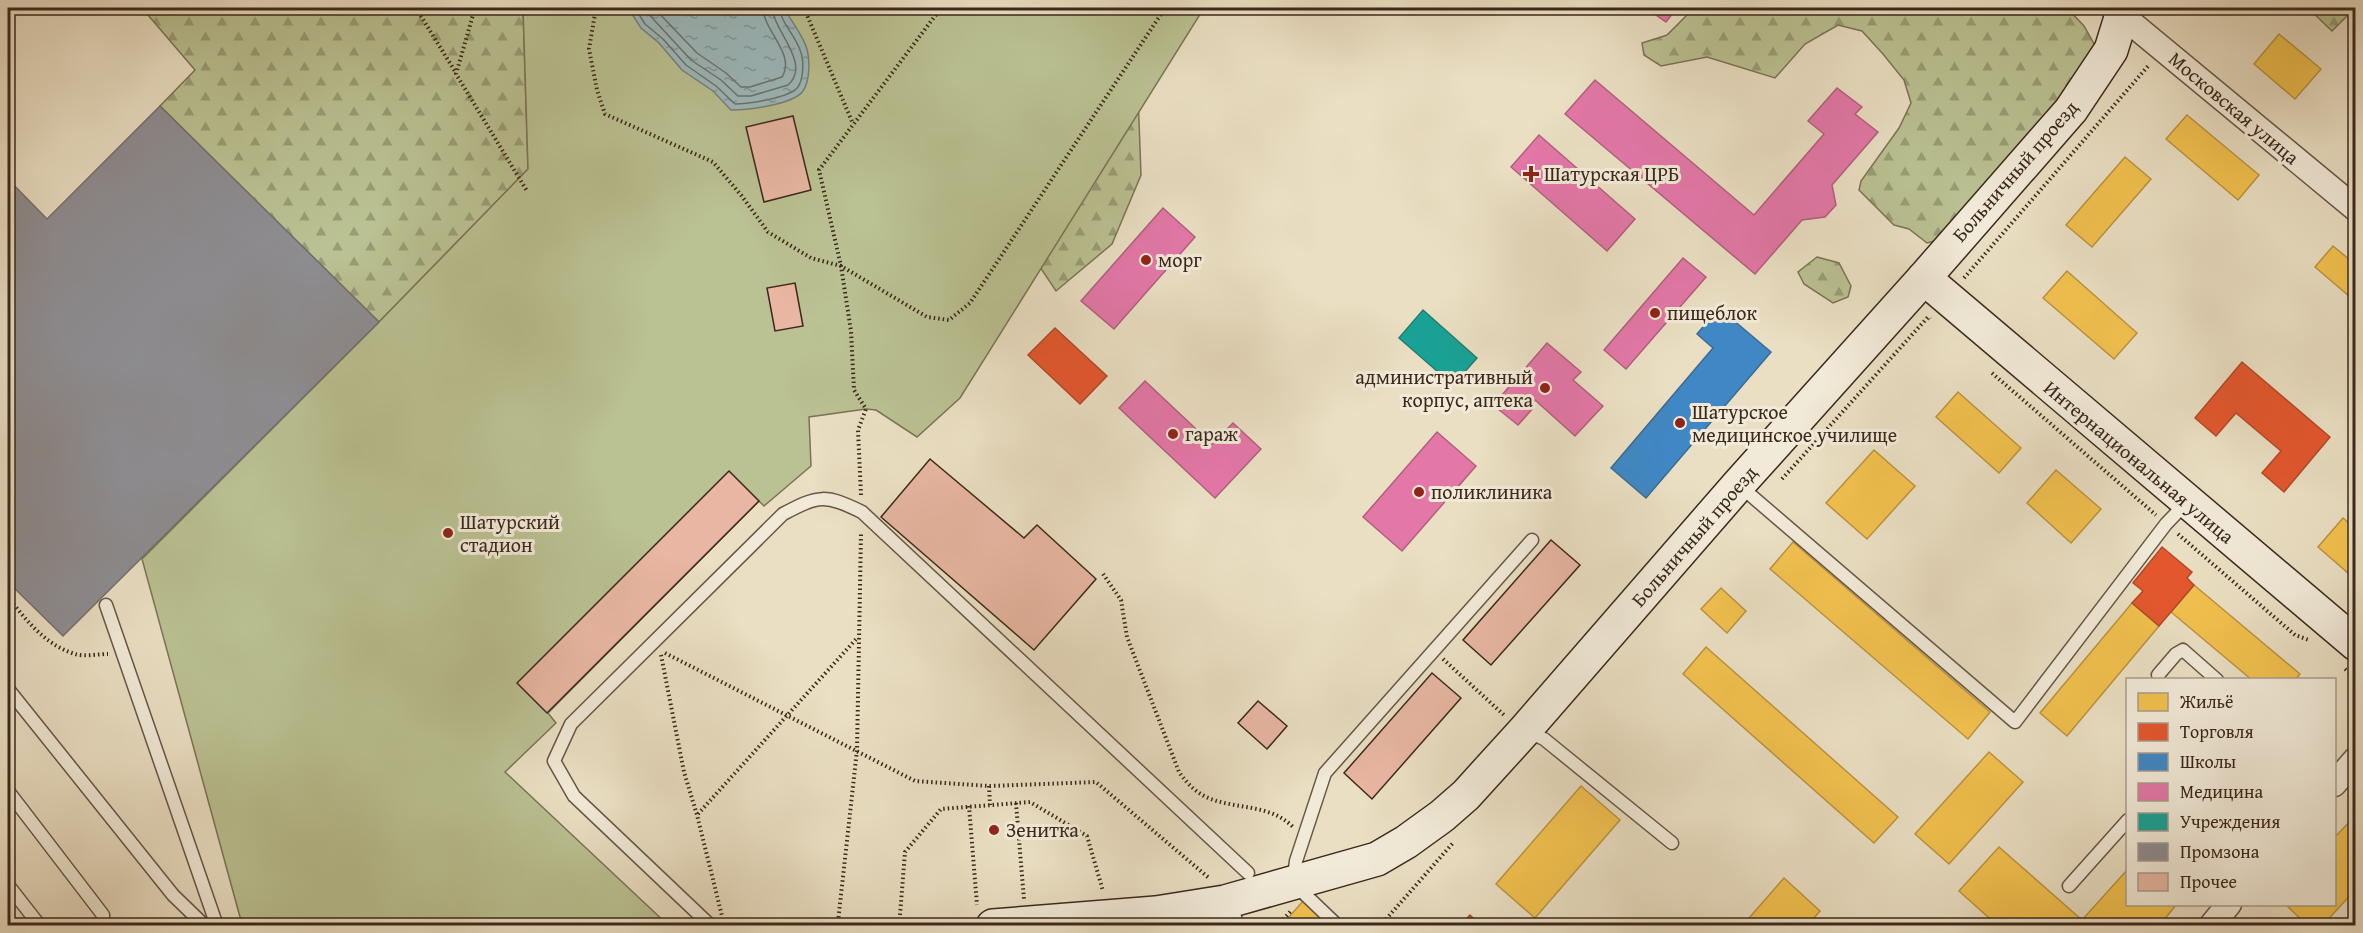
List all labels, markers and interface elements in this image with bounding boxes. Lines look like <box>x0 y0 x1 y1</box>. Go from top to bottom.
street label: Московская улица <box>2163 44 2306 171</box>
street label: Больничный проезд <box>1945 93 2084 248</box>
place label: Шатурская ЦРБ <box>1544 159 1679 188</box>
marker: Шатурская ЦРБ <box>1522 165 1540 183</box>
place label: морг <box>1158 245 1202 274</box>
marker: морг <box>1139 253 1153 267</box>
place label: пищеблок <box>1667 298 1757 327</box>
marker: пищеблок <box>1648 306 1662 320</box>
place label: административный корпус, аптека <box>1355 362 1533 414</box>
street label: Интернациональная улица <box>2038 373 2241 550</box>
marker: административный корпус, аптека <box>1538 381 1552 395</box>
place label: Шатурское медицинское училище <box>1692 397 1897 449</box>
marker: Шатурское медицинское училище <box>1673 416 1687 430</box>
place label: гараж <box>1185 419 1238 448</box>
marker: гараж <box>1166 427 1180 441</box>
street label: Больничный проезд <box>1624 458 1763 613</box>
place label: поликлиника <box>1431 477 1553 506</box>
marker: поликлиника <box>1412 485 1426 499</box>
place label: Шатурский стадион <box>460 507 560 559</box>
marker: Шатурский стадион <box>441 526 455 540</box>
legend <box>2126 678 2336 906</box>
text: Жильё <box>2179 688 2234 715</box>
text: Торговля <box>2180 718 2254 745</box>
text: Школы <box>2180 748 2237 775</box>
text: Медицина <box>2180 778 2263 805</box>
text: Учреждения <box>2180 808 2280 835</box>
place label: Зенитка <box>1006 815 1079 844</box>
marker: Зенитка <box>987 823 1001 837</box>
text: Промзона <box>2180 838 2260 865</box>
text: Прочее <box>2180 868 2237 895</box>

